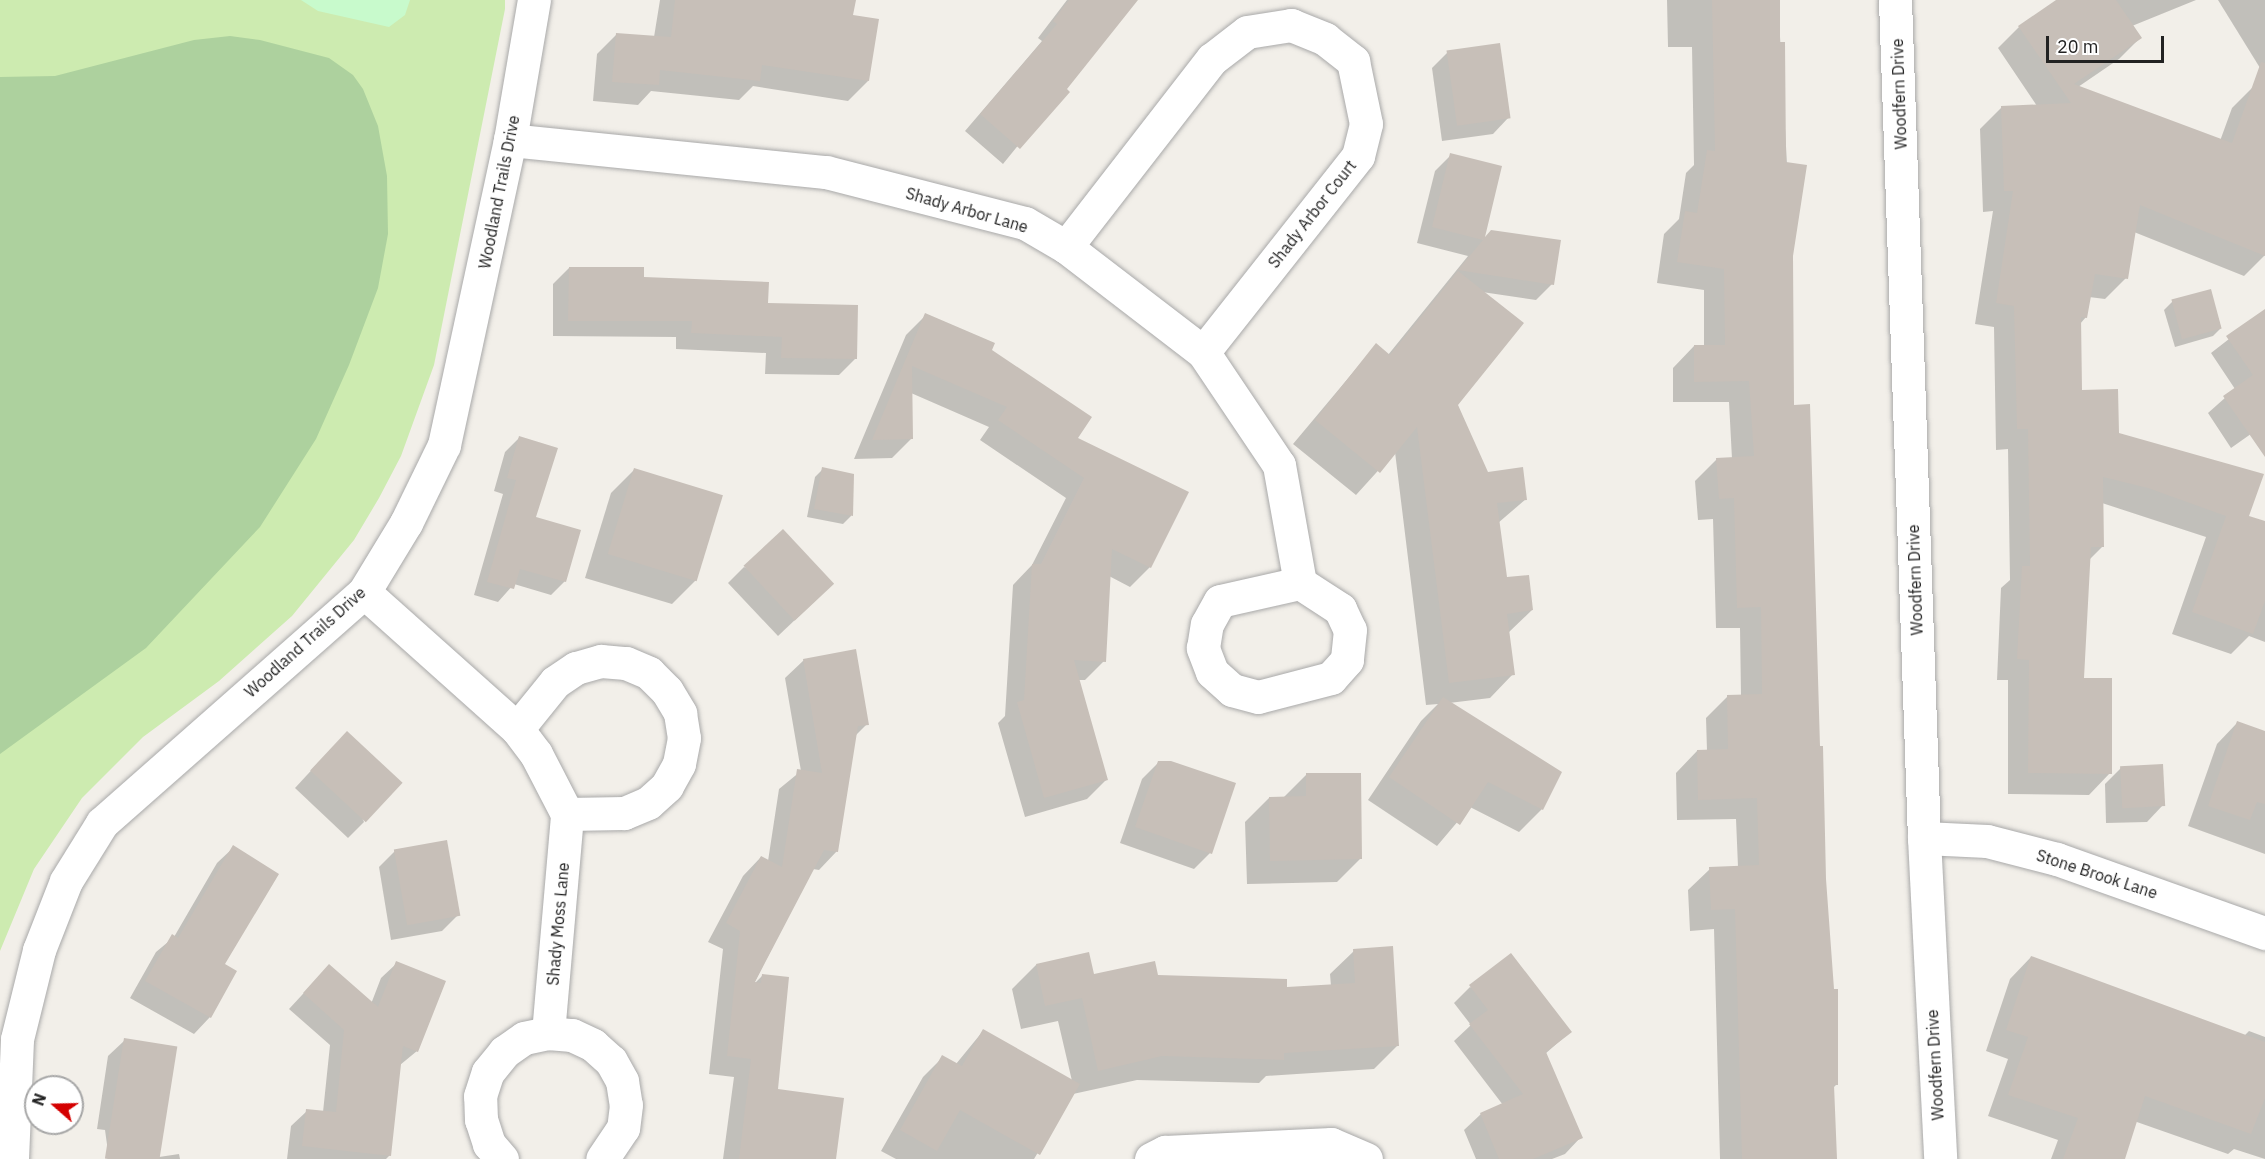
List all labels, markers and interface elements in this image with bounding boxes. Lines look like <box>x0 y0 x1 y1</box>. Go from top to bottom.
scale bar <box>2049 24 2168 62</box>
text: 20 m <box>2057 35 2099 58</box>
street label: Woodfern Drive <box>1887 38 1911 150</box>
street label: Woodland Trails Drive <box>475 114 523 270</box>
street label: Shady Arbor Court <box>1264 156 1360 272</box>
street label: Shady Arbor Lane <box>904 183 1030 237</box>
street label: Woodfern Drive <box>1903 524 1927 636</box>
street label: Woodland Trails Drive <box>241 583 369 701</box>
street label: Stone Brook Lane <box>2034 845 2160 903</box>
street label: Shady Moss Lane <box>543 862 573 986</box>
street label: Woodfern Drive <box>1923 1009 1947 1121</box>
north arrow <box>24 1075 84 1135</box>
text: N <box>28 1091 50 1108</box>

